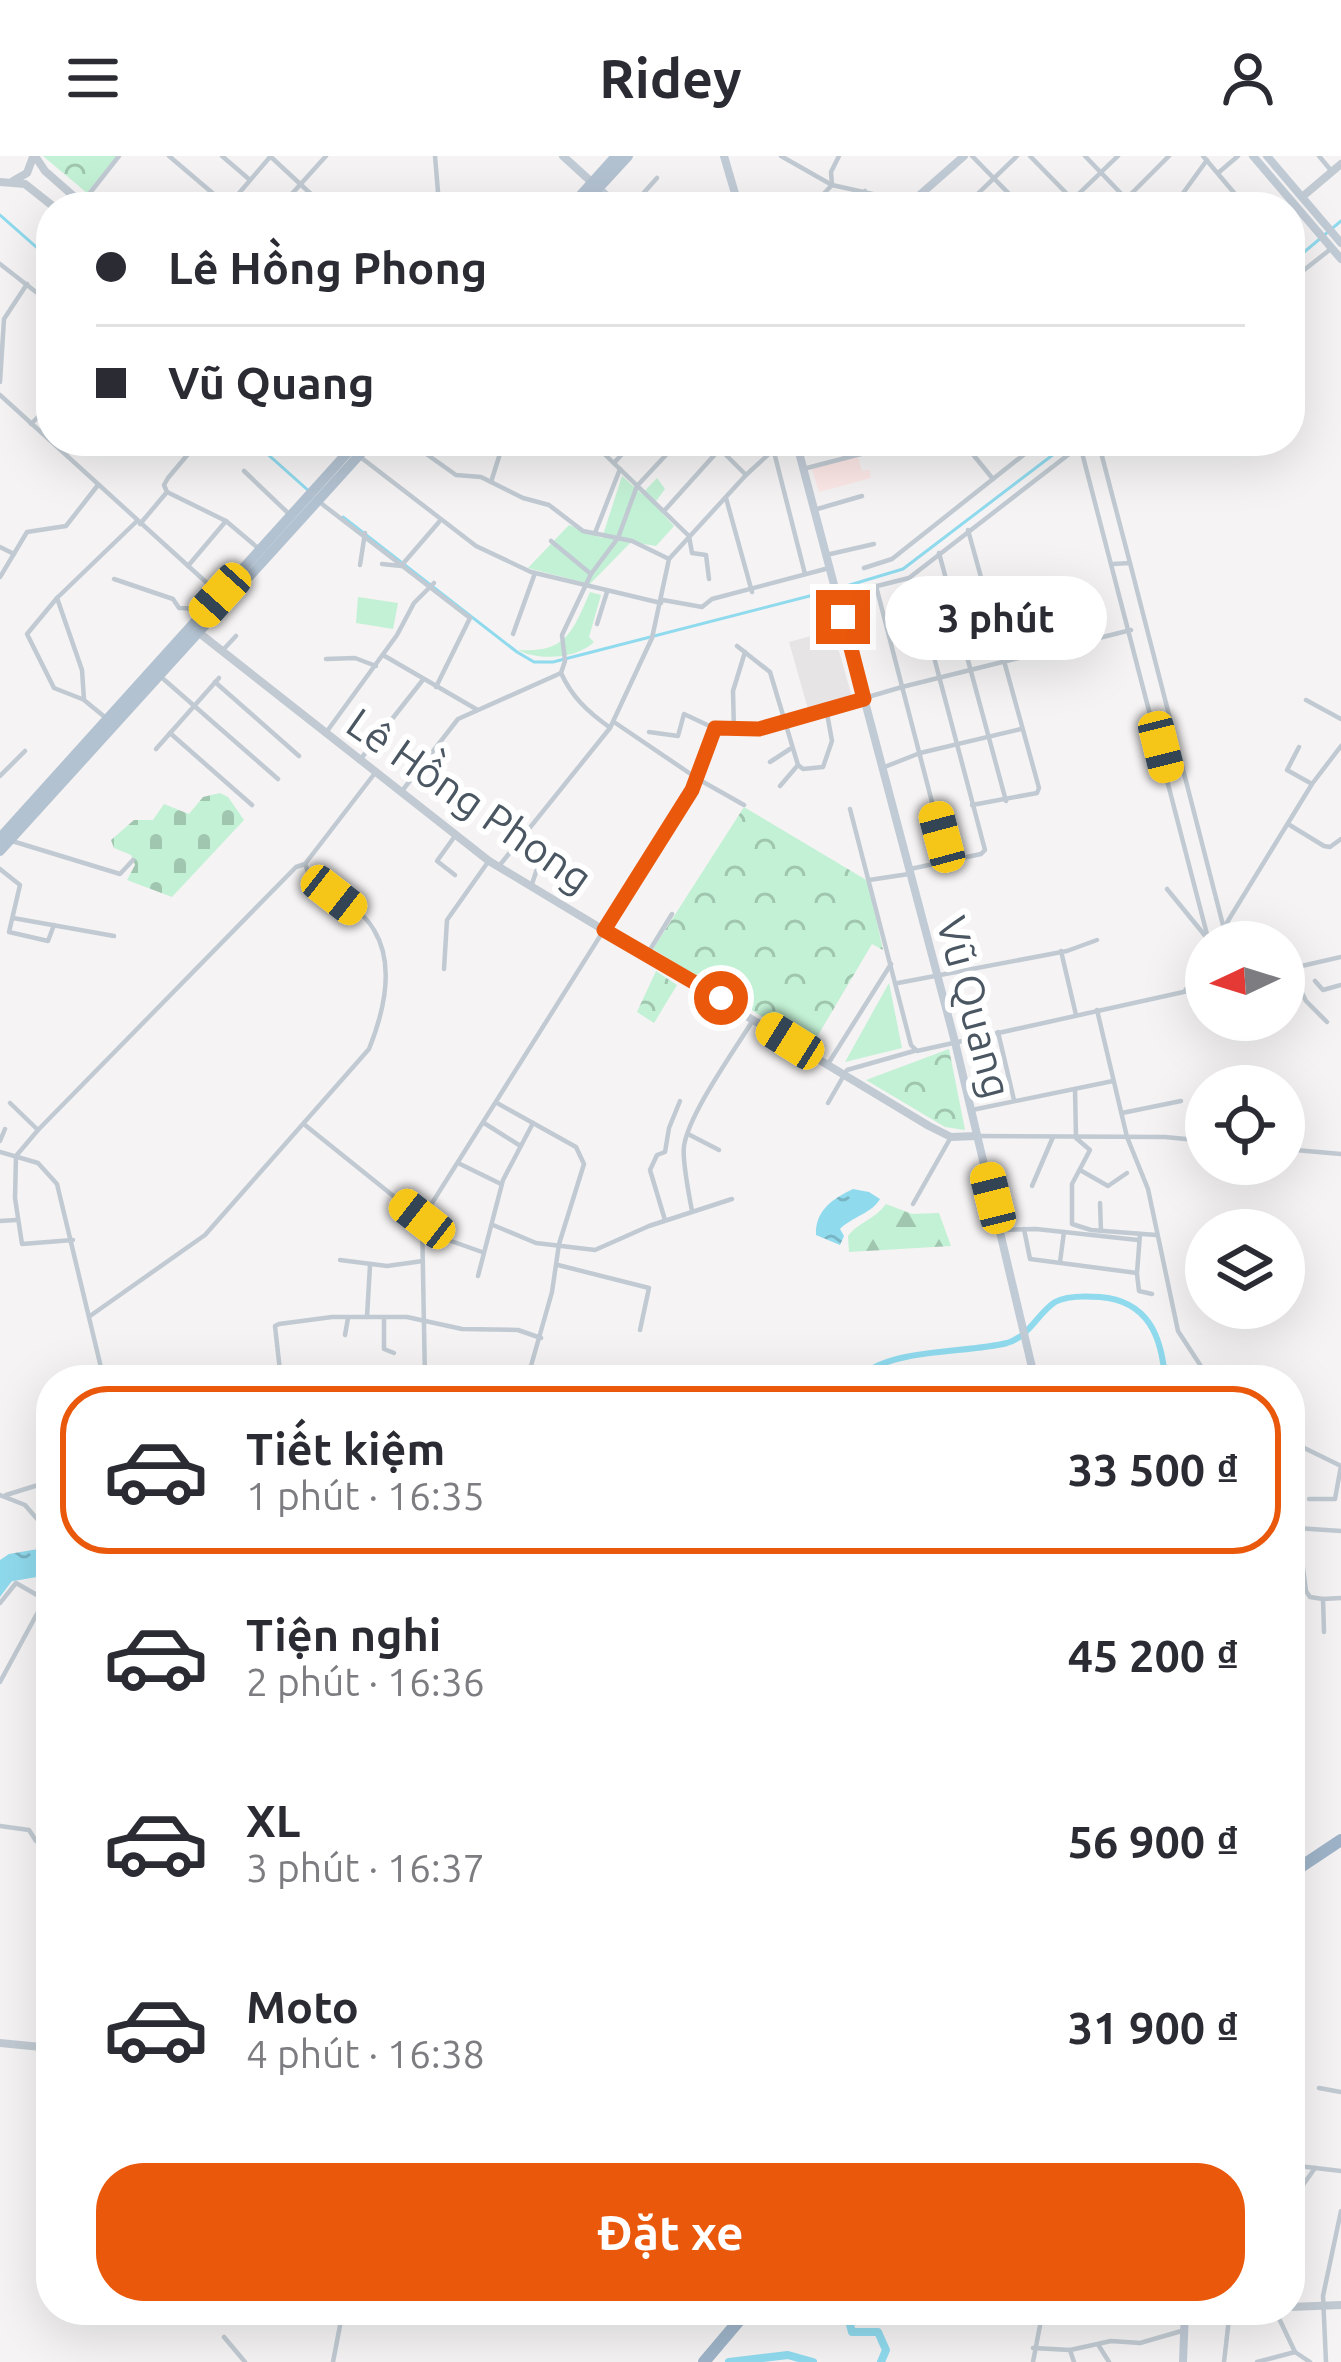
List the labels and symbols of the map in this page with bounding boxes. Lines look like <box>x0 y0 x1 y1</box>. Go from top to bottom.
car <box>183 556 257 634</box>
callout: 3 phút <box>885 575 1107 659</box>
route end <box>816 590 870 644</box>
street label: Lê Hồng Phong <box>339 695 604 902</box>
car <box>1135 708 1187 786</box>
car <box>915 798 969 876</box>
car <box>295 859 373 931</box>
street label: Vũ Quang <box>928 911 1022 1103</box>
north arrow <box>1185 921 1305 1041</box>
route start <box>694 971 748 1025</box>
car <box>750 1007 830 1075</box>
car <box>967 1159 1019 1237</box>
car <box>383 1183 461 1255</box>

